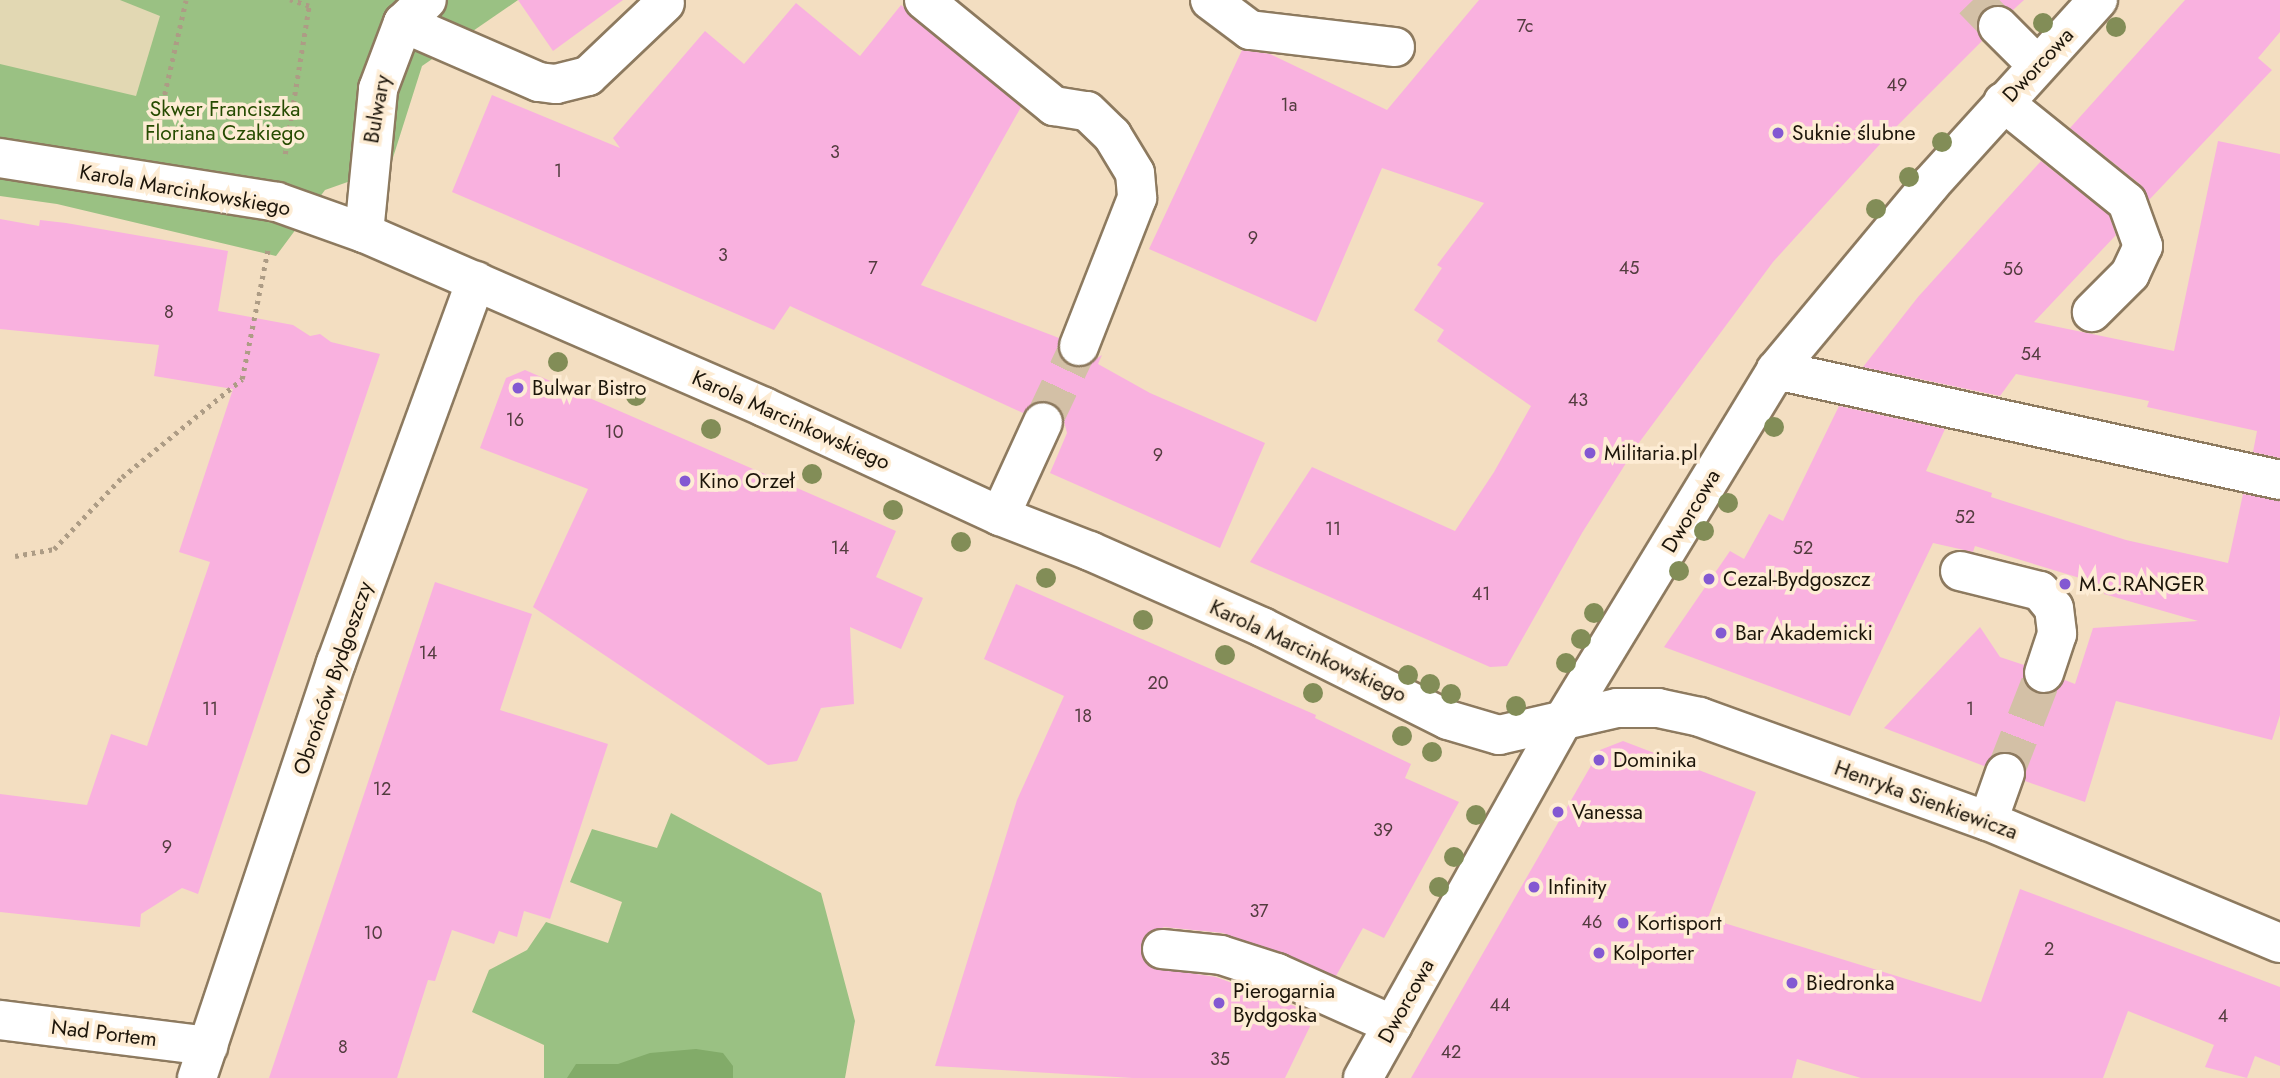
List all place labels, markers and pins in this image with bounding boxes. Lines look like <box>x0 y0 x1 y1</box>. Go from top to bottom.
place label: Suknie ślubne <box>1792 120 1916 146</box>
marker: Suknie ślubne <box>1770 125 1786 141</box>
place label: Bulwar Bistro <box>532 375 646 401</box>
marker: Bulwar Bistro <box>510 380 526 396</box>
place label: Militaria.pl <box>1604 440 1698 466</box>
marker: Militaria.pl <box>1582 445 1598 461</box>
place label: Kino Orzeł <box>699 468 795 494</box>
marker: Kino Orzeł <box>677 473 693 489</box>
place label: Cezal-Bydgoszcz <box>1723 566 1871 592</box>
marker: Cezal-Bydgoszcz <box>1701 571 1717 587</box>
place label: M.C.RANGER <box>2079 571 2204 597</box>
marker: M.C.RANGER <box>2057 576 2073 592</box>
place label: Bar Akademicki <box>1735 620 1873 646</box>
marker: Bar Akademicki <box>1713 625 1729 641</box>
place label: Dominika <box>1613 747 1696 773</box>
marker: Dominika <box>1591 752 1607 768</box>
place label: Vanessa <box>1572 799 1643 825</box>
marker: Vanessa <box>1550 804 1566 820</box>
place label: Infinity <box>1548 874 1606 900</box>
marker: Infinity <box>1526 879 1542 895</box>
place label: Kortisport <box>1637 910 1722 936</box>
marker: Kortisport <box>1615 915 1631 931</box>
place label: Kolporter <box>1613 940 1694 966</box>
marker: Kolporter <box>1591 945 1607 961</box>
place label: Biedronka <box>1806 970 1895 996</box>
marker: Biedronka <box>1784 975 1800 991</box>
place label: Pierogarnia Bydgoska <box>1233 978 1335 1028</box>
marker: Pierogarnia Bydgoska <box>1211 995 1227 1011</box>

